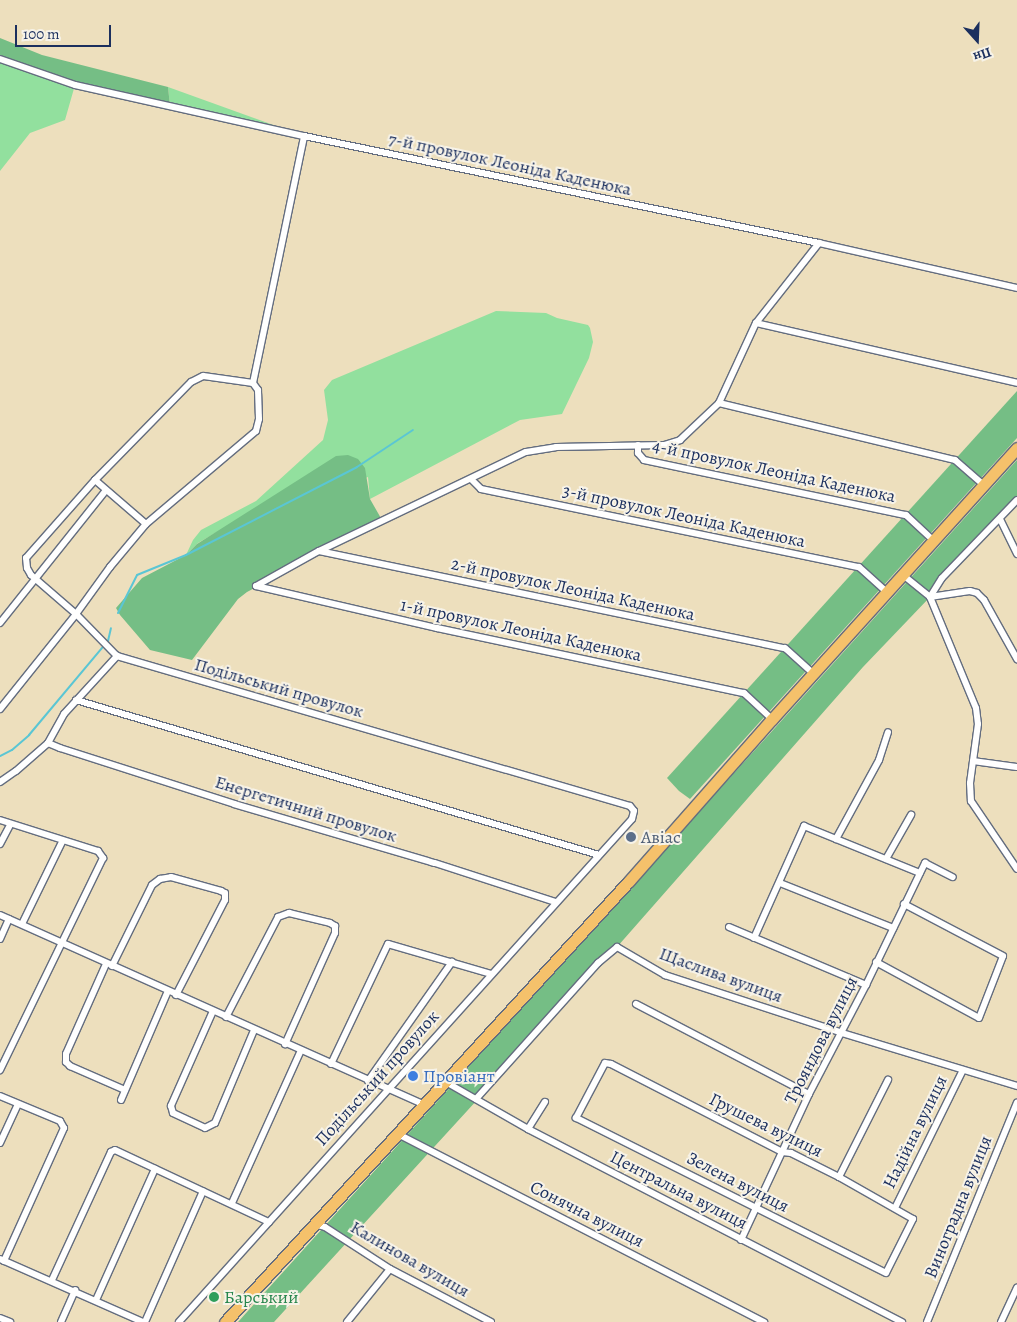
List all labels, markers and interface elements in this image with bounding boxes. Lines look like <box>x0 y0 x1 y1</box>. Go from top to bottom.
scale bar <box>18 15 114 47</box>
north arrow <box>952 15 1002 65</box>
text: 100 m <box>23 24 60 44</box>
text: Пн <box>970 43 994 67</box>
street label: 7-й провулок Леоніда Каденюка <box>387 128 633 200</box>
street label: 4-й провулок Леоніда Каденюка <box>650 435 898 507</box>
street label: 3-й провулок Леоніда Каденюка <box>561 480 807 552</box>
street label: 2-й провулок Леоніда Каденюка <box>449 553 697 625</box>
street label: 1-й провулок Леоніда Каденюка <box>398 594 644 666</box>
street label: Подільський провулок <box>192 654 366 722</box>
street label: Енергетичний провулок <box>212 771 400 847</box>
place label: Авіас <box>641 826 681 848</box>
marker: Авіас <box>625 831 637 843</box>
street label: Щаслива вулиця <box>656 943 786 1007</box>
street label: Трояндова вулиця <box>780 973 862 1107</box>
street label: Подільський провулок <box>310 1006 444 1150</box>
place label: Провіант <box>423 1065 495 1087</box>
marker: Провіант <box>407 1070 419 1082</box>
street label: Надійна вулиця <box>878 1072 952 1192</box>
street label: Грушева вулиця <box>706 1088 826 1162</box>
street label: Виноградна вулиця <box>920 1132 996 1282</box>
street label: Центральна вулиця <box>607 1146 751 1234</box>
street label: Зелена вулиця <box>683 1147 793 1217</box>
street label: Сонячна вулиця <box>526 1176 648 1252</box>
street label: Калинова вулиця <box>347 1216 473 1302</box>
place label: Барський <box>224 1286 299 1308</box>
marker: Барський <box>208 1291 220 1303</box>

